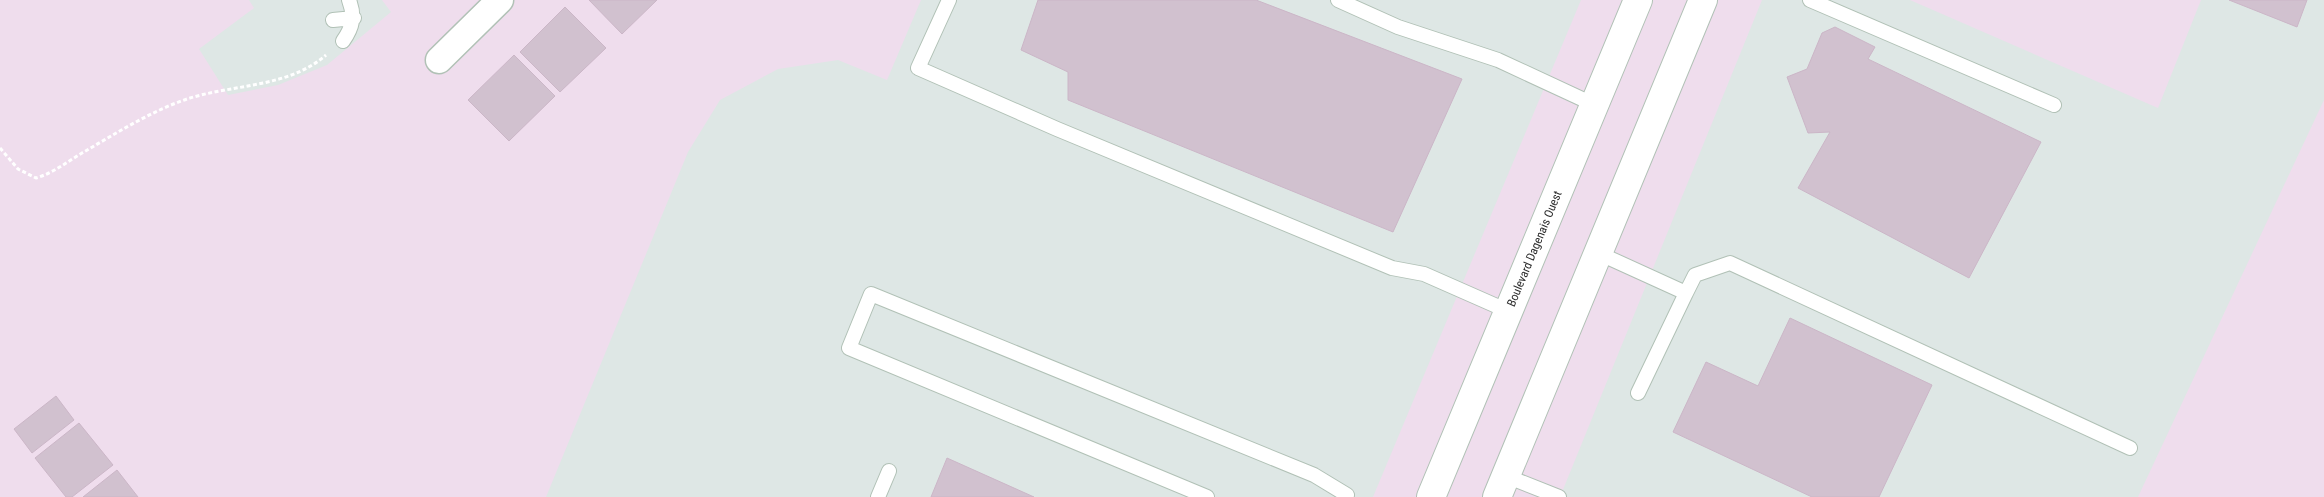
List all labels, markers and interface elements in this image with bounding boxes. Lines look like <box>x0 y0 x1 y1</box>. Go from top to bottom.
street label: Boulevard Dagenais Ouest <box>1504 188 1565 309</box>

